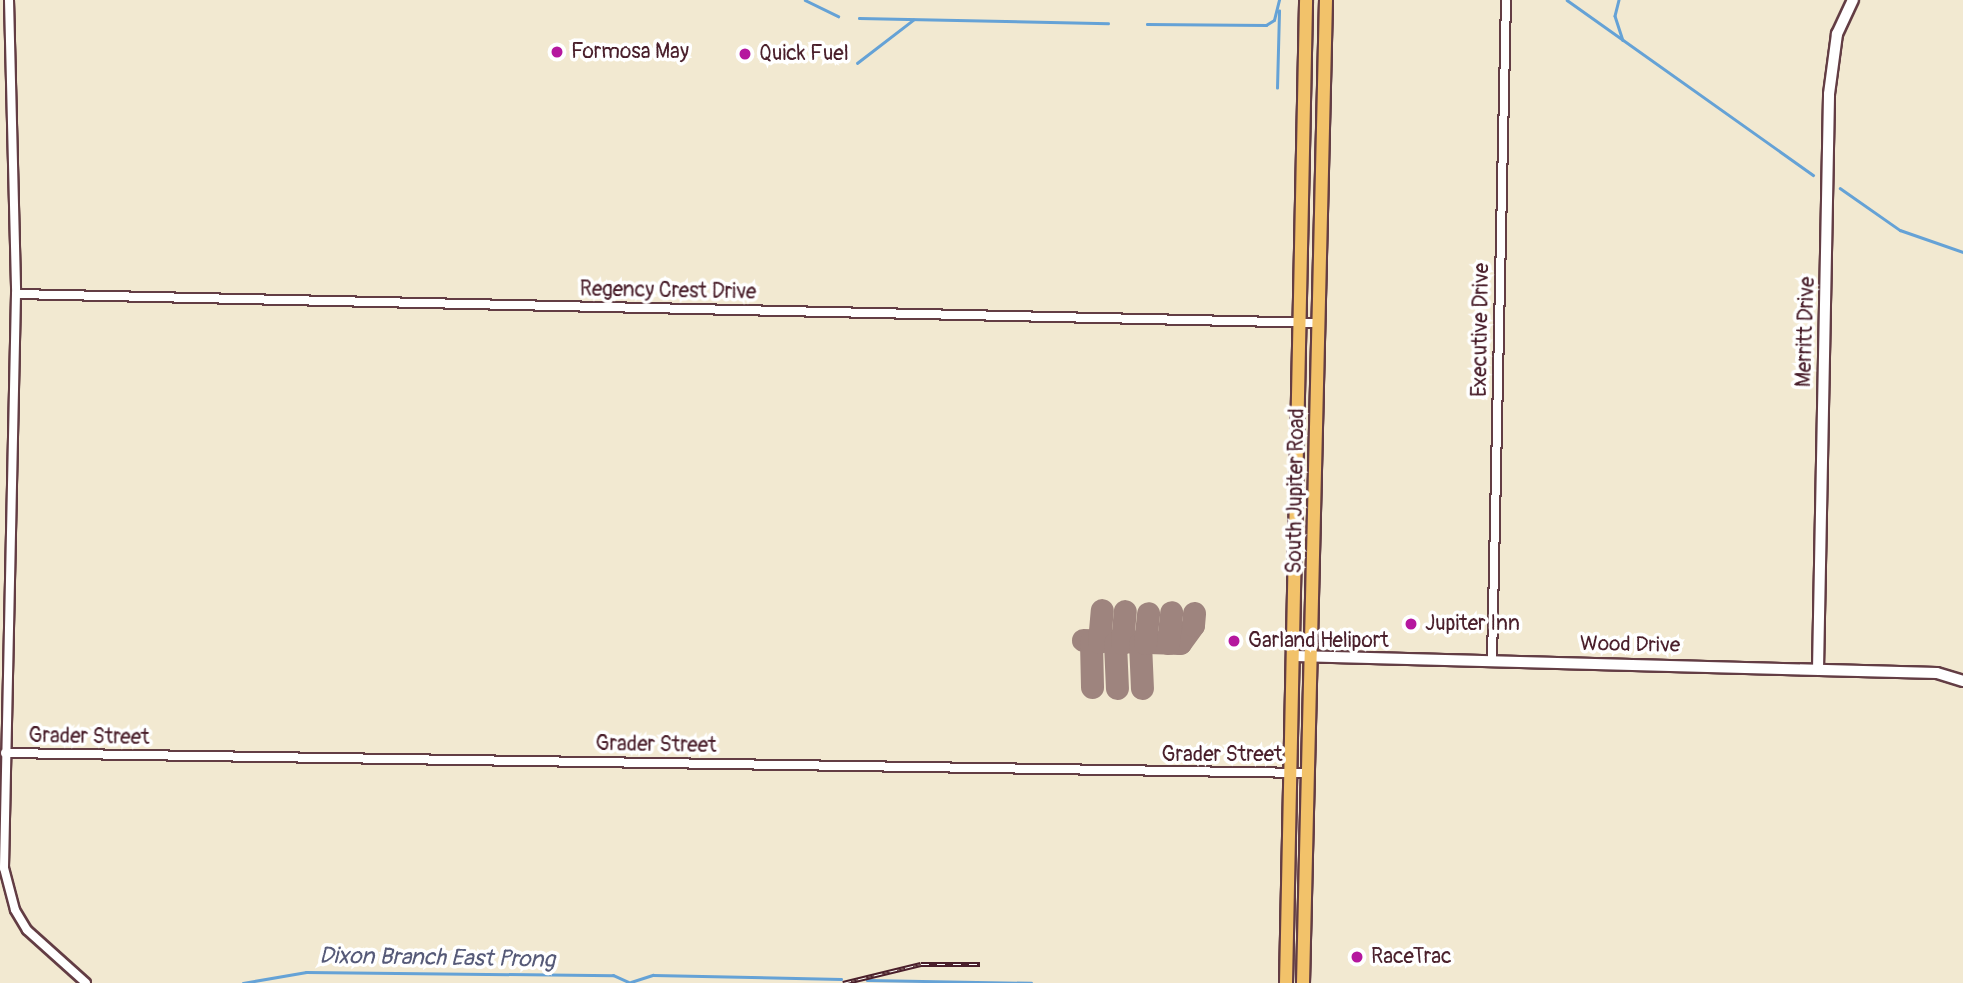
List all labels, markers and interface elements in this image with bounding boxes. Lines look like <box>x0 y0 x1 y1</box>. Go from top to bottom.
place label: Formosa May <box>571 39 689 65</box>
place label: Quick Fuel <box>759 41 849 67</box>
marker: Formosa May <box>549 44 565 60</box>
marker: Quick Fuel <box>737 46 753 62</box>
street label: Executive Drive <box>1467 263 1495 397</box>
street label: Merritt Drive <box>1791 276 1821 388</box>
street label: Regency Crest Drive <box>579 277 757 305</box>
street label: South Jupiter Road <box>1282 408 1310 574</box>
place label: Jupiter Inn <box>1425 611 1520 637</box>
marker: Jupiter Inn <box>1403 616 1419 632</box>
place label: Garland Heliport <box>1248 628 1389 654</box>
street label: Wood Drive <box>1580 632 1680 658</box>
marker: Garland Heliport <box>1226 633 1242 649</box>
street label: Grader Street <box>28 723 150 751</box>
street label: Grader Street <box>595 731 717 759</box>
street label: Grader Street <box>1161 742 1283 768</box>
water label: Dixon Branch East Prong <box>319 942 555 974</box>
place label: RaceTrac <box>1371 944 1452 970</box>
marker: RaceTrac <box>1349 949 1365 965</box>

